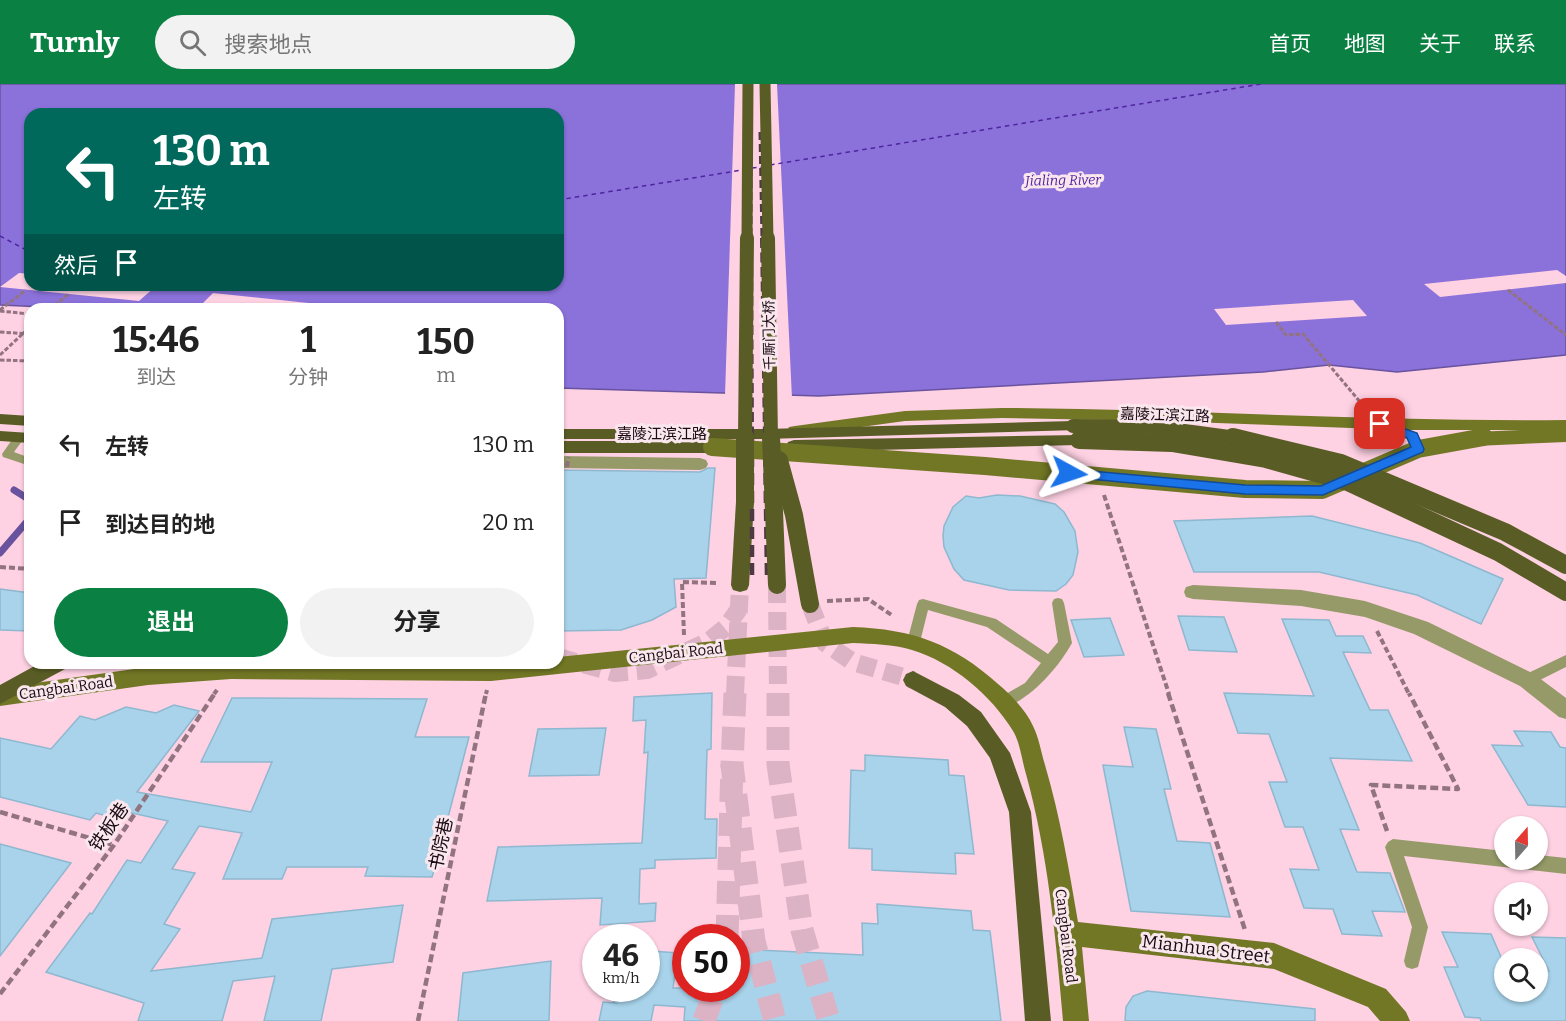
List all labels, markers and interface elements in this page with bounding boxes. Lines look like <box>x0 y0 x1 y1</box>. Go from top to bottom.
search box <box>155 15 575 69</box>
text: Turnly <box>30 26 119 59</box>
icon: search <box>176 26 209 59</box>
text: 搜索地点 <box>224 31 312 58</box>
text: 首页 <box>1269 31 1311 57</box>
text: 地图 <box>1344 31 1386 57</box>
text: 关于 <box>1419 31 1461 57</box>
text: 联系 <box>1494 31 1536 57</box>
text: 130 m <box>153 126 270 176</box>
icon: left <box>54 132 132 210</box>
water label: Jialing River <box>1023 171 1102 190</box>
text: 左转 <box>153 183 207 215</box>
icon: arrive <box>110 246 143 279</box>
text: 然后 <box>54 252 98 279</box>
street label: 千厮门大桥 <box>760 300 779 370</box>
text: 15:46 <box>113 318 200 362</box>
text: 1 <box>301 318 316 362</box>
text: 150 <box>417 320 475 364</box>
text: m <box>437 363 456 387</box>
text: 到达 <box>136 365 176 389</box>
text: 分钟 <box>288 365 328 389</box>
pin <box>1354 398 1405 449</box>
street label: 嘉陵江滨江路 <box>1120 404 1210 426</box>
icon: arrive <box>1363 407 1396 440</box>
street label: 嘉陵江滨江路 <box>617 425 707 443</box>
icon: left <box>54 428 87 461</box>
text: 130 m <box>473 431 534 458</box>
text: 左转 <box>105 433 149 460</box>
position arrow <box>1037 441 1101 505</box>
icon: arrive <box>54 506 87 539</box>
text: 20 m <box>483 509 534 536</box>
text: 到达目的地 <box>105 511 215 538</box>
button: 退出 <box>54 588 288 657</box>
button: 分享 <box>300 588 534 657</box>
street label: Cangbai Road <box>628 639 724 667</box>
street label: Cangbai Road <box>18 672 114 704</box>
street label: 铁板巷 <box>85 799 133 855</box>
street label: 书院巷 <box>425 815 457 873</box>
north arrow <box>1494 816 1548 870</box>
map controls <box>1494 816 1548 1002</box>
button: sound <box>1494 882 1548 936</box>
street label: Cangbai Road <box>1051 888 1081 984</box>
speed limit sign: 50 <box>672 924 750 1002</box>
street label: Mianhua Street <box>1141 930 1272 968</box>
text: 46 <box>603 938 639 974</box>
button: search <box>1494 948 1548 1002</box>
text: km/h <box>602 969 640 987</box>

